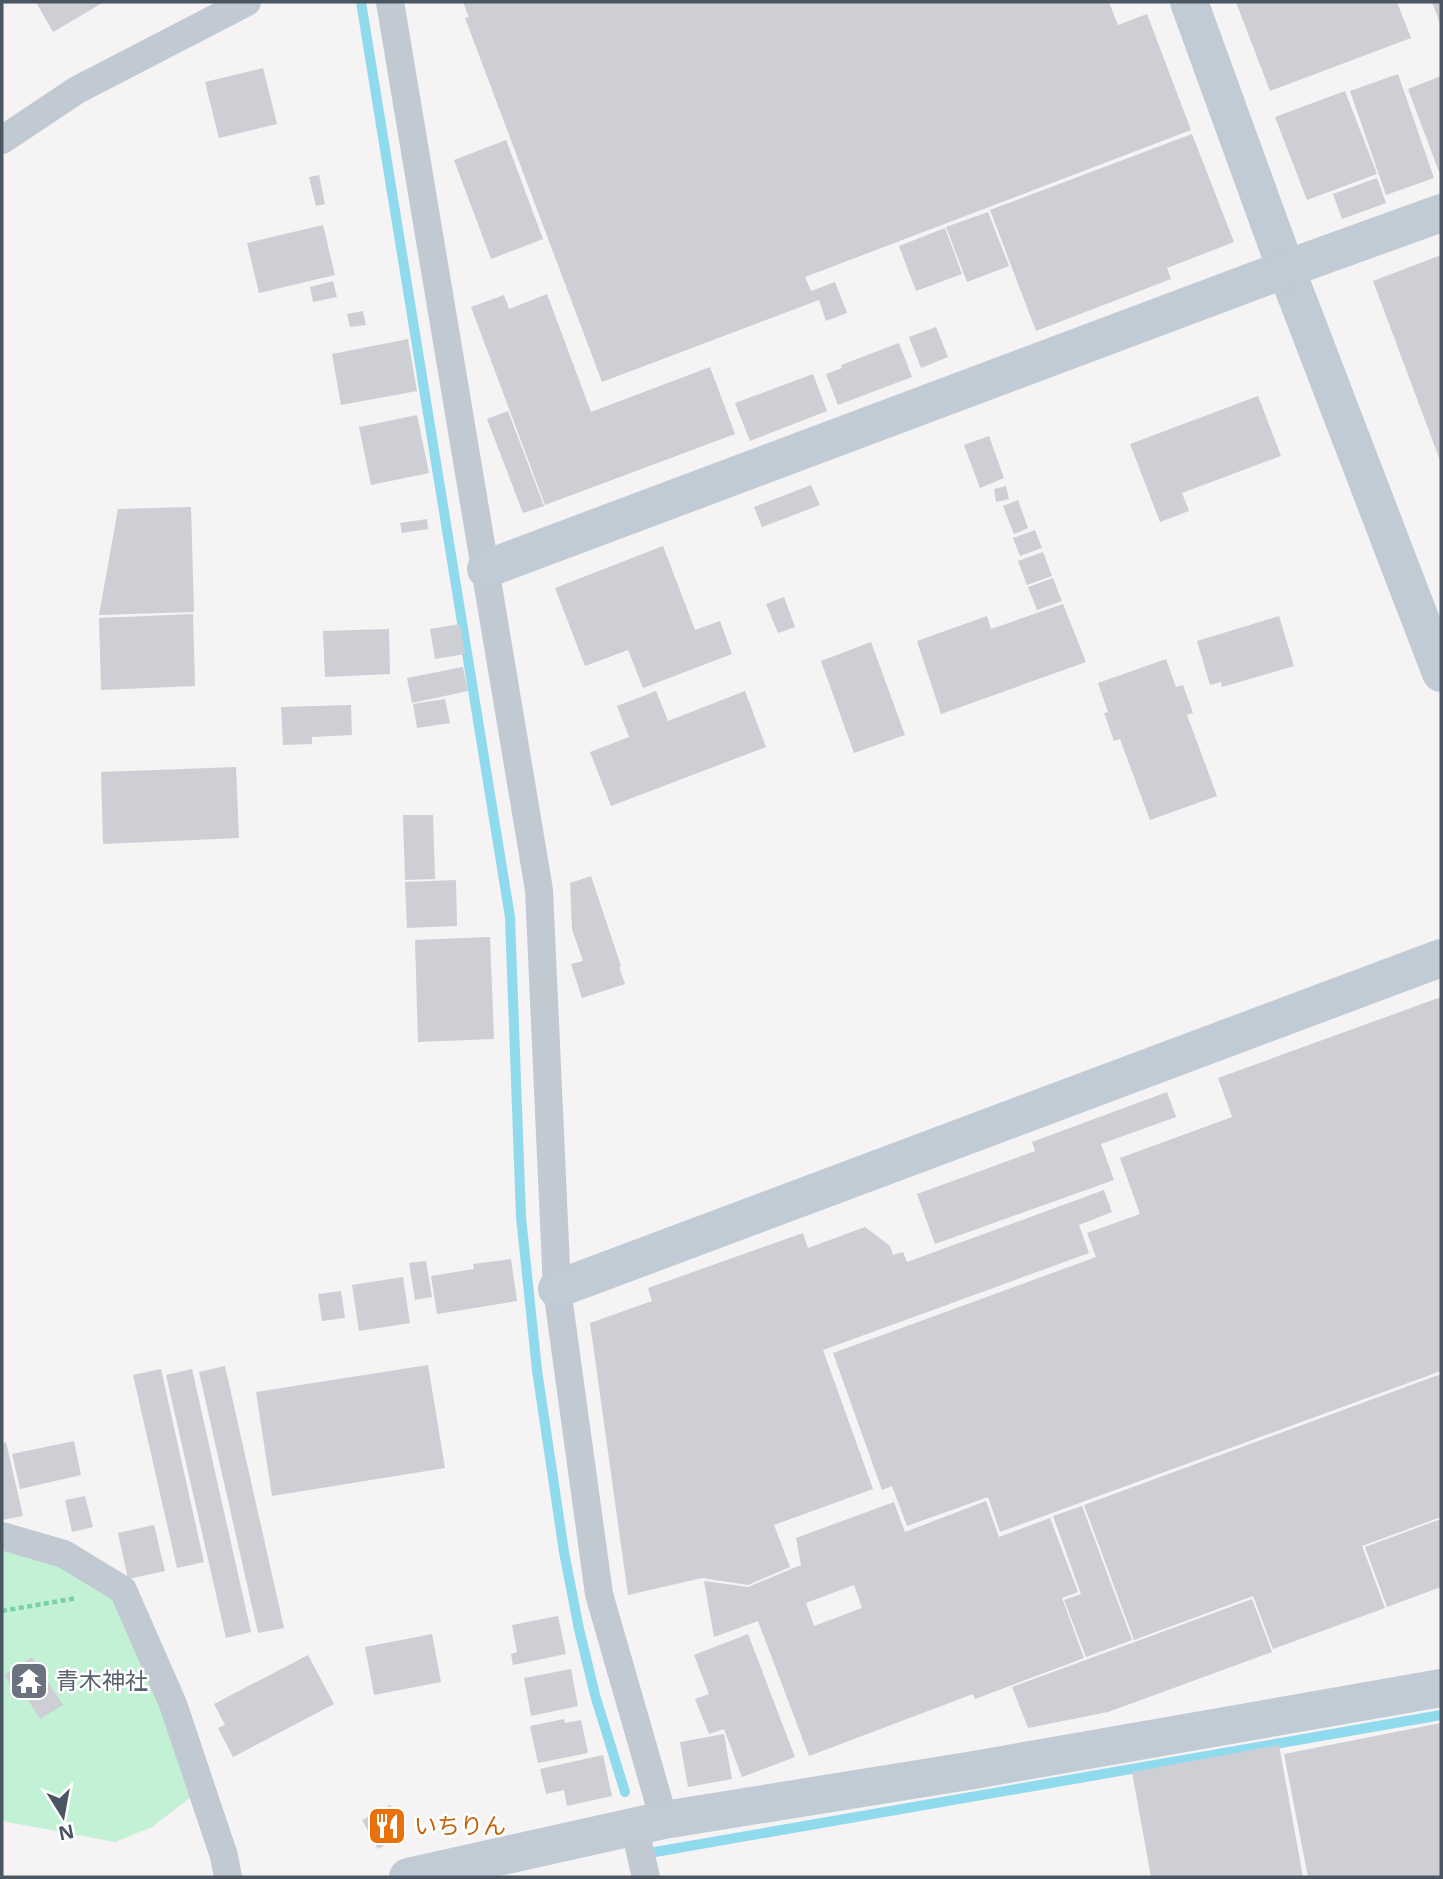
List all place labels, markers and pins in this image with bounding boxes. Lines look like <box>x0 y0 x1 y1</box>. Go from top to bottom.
temple icon: 青木神社 <box>8 1660 50 1702</box>
place label: 青木神社 <box>56 1664 148 1696</box>
restaurant icon: いちりん <box>366 1805 408 1847</box>
place label: いちりん <box>414 1809 506 1841</box>

